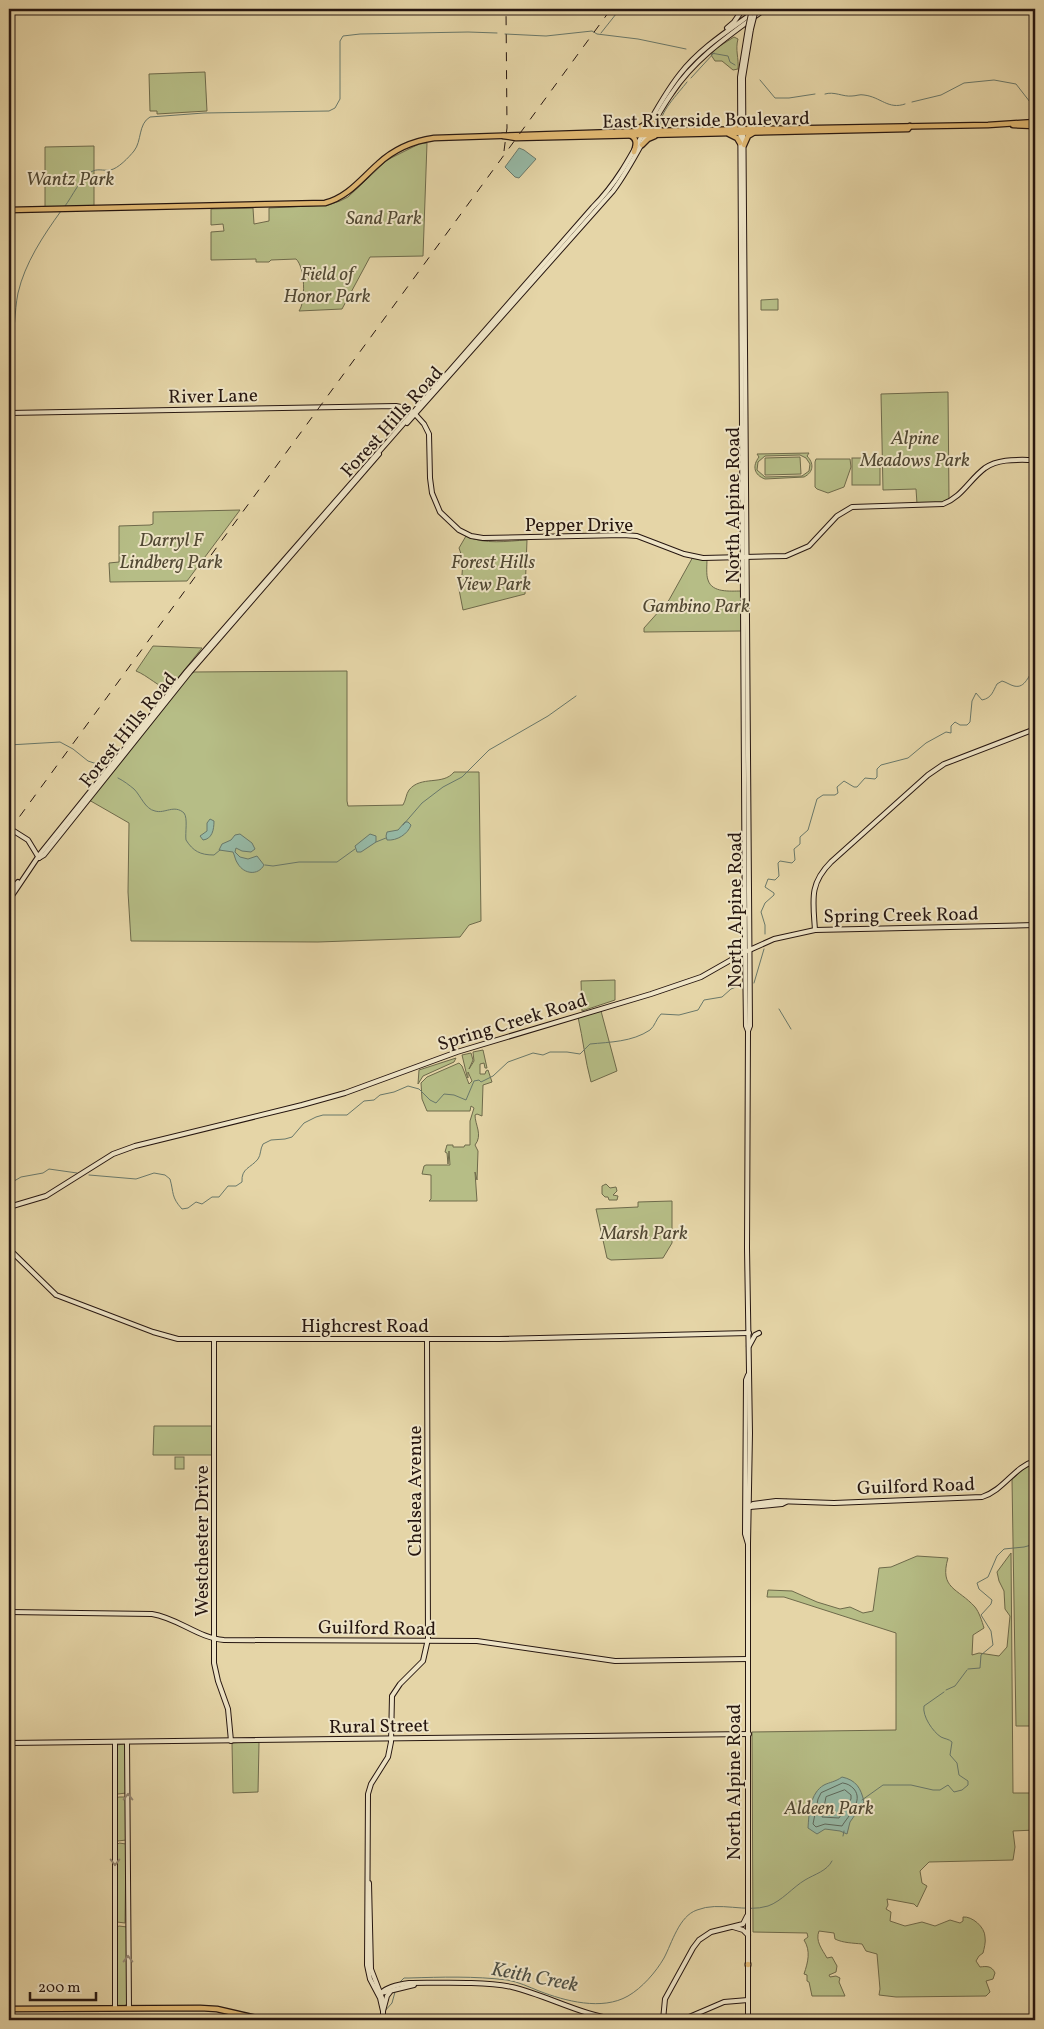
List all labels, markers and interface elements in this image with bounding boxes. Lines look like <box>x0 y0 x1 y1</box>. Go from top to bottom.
street label: East Riverside Boulevard <box>602 106 810 136</box>
park label: Wantz Park <box>26 167 115 193</box>
park label: Sand Park <box>346 206 422 232</box>
park label: Field of Honor Park <box>283 262 371 310</box>
street label: Forest Hills Road <box>335 361 450 484</box>
street label: River Lane <box>168 383 258 411</box>
park label: Alpine Meadows Park <box>859 426 970 474</box>
street label: North Alpine Road <box>721 427 747 583</box>
street label: Pepper Drive <box>525 513 633 539</box>
park label: Darryl F Lindberg Park <box>119 528 223 576</box>
park label: Forest Hills View Park <box>451 550 535 598</box>
park label: Gambino Park <box>642 594 750 620</box>
street label: Forest Hills Road <box>74 667 183 793</box>
street label: North Alpine Road <box>723 832 749 988</box>
street label: Spring Creek Road <box>823 902 979 930</box>
street label: Spring Creek Road <box>434 988 591 1058</box>
park label: Marsh Park <box>599 1221 688 1247</box>
street label: Highcrest Road <box>301 1314 429 1340</box>
street label: Chelsea Avenue <box>403 1426 429 1556</box>
street label: Westchester Drive <box>190 1465 216 1617</box>
street label: Guilford Road <box>857 1472 975 1502</box>
street label: Guilford Road <box>318 1615 436 1643</box>
street label: North Alpine Road <box>722 1704 748 1860</box>
street label: Rural Street <box>329 1713 430 1741</box>
one-way arrow <box>123 1793 133 1800</box>
park label: Aldeen Park <box>783 1796 874 1822</box>
one-way arrow <box>110 1858 120 1866</box>
one-way arrow <box>123 1955 133 1963</box>
water label: Keith Creek <box>489 1956 581 2000</box>
scale bar <box>30 1969 96 2001</box>
text: 200 m <box>38 1978 81 1999</box>

